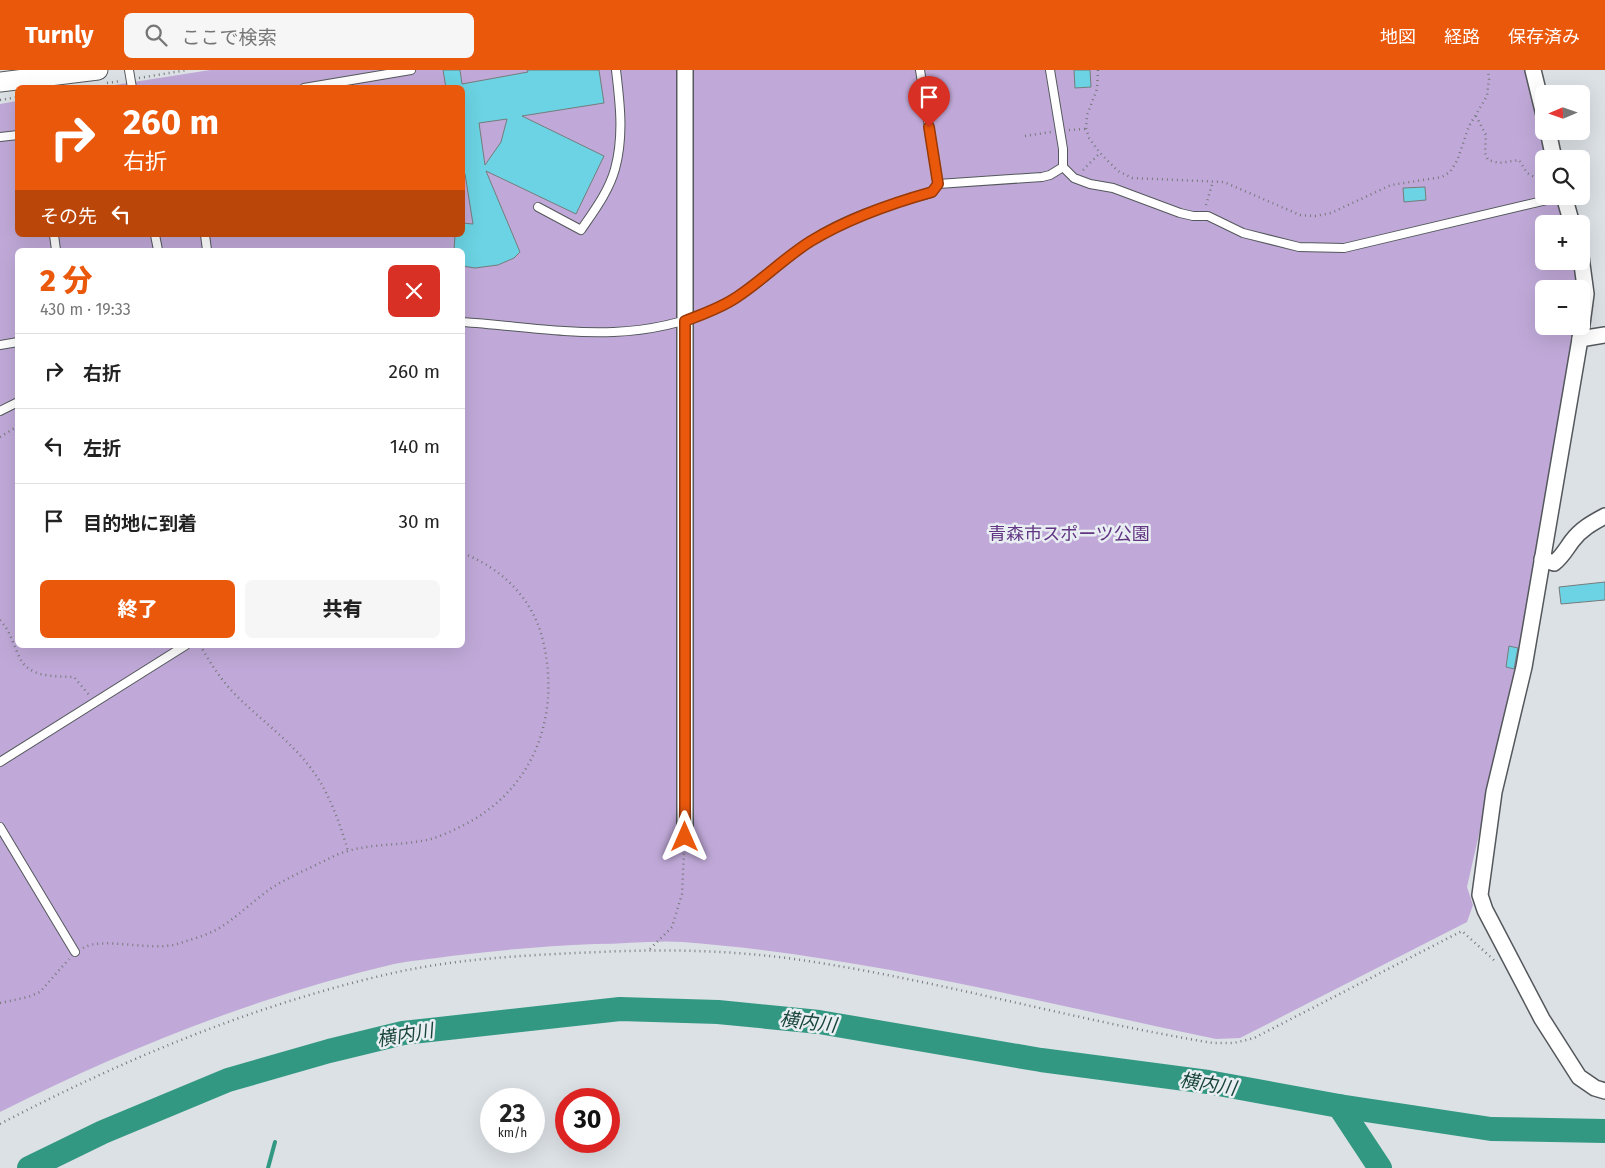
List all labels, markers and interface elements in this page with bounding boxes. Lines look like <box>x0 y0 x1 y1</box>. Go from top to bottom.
search box <box>124 13 474 58</box>
text: Turnly <box>25 21 94 49</box>
icon: search <box>142 21 170 49</box>
text: ここで検索 <box>182 26 277 49</box>
text: 地図 <box>1380 26 1416 48</box>
text: 経路 <box>1444 26 1480 48</box>
text: 保存済み <box>1508 26 1580 48</box>
pin <box>908 76 950 127</box>
icon: arrive <box>915 83 943 111</box>
north arrow <box>1535 85 1590 140</box>
map controls <box>1535 85 1590 335</box>
text: 260 m <box>123 101 219 143</box>
icon: right <box>40 105 105 170</box>
text: 右折 <box>123 148 167 175</box>
button: search <box>1535 150 1590 205</box>
icon: left <box>107 200 135 228</box>
text: その先 <box>40 205 97 228</box>
button: + <box>1535 215 1590 270</box>
text: 2 分 <box>40 263 93 299</box>
button: close <box>388 265 440 317</box>
button: − <box>1535 280 1590 335</box>
text: 430 m · 19:33 <box>40 300 131 319</box>
icon: right <box>40 357 68 385</box>
text: 260 m <box>389 360 440 383</box>
text: 右折 <box>83 362 121 385</box>
icon: left <box>40 432 68 460</box>
text: 140 m <box>390 435 440 458</box>
text: 左折 <box>83 437 121 460</box>
icon: arrive <box>40 507 68 535</box>
text: 30 m <box>399 510 440 533</box>
text: 目的地に到着 <box>83 512 197 535</box>
park label: 青森市スポーツ公園 <box>988 523 1150 545</box>
button: 終了 <box>40 580 235 638</box>
button: 共有 <box>245 580 440 638</box>
position arrow <box>658 810 710 862</box>
water label: 横内川 <box>778 1007 840 1037</box>
water label: 横内川 <box>375 1018 437 1051</box>
water label: 横内川 <box>1178 1068 1240 1100</box>
speed limit sign: 30 <box>555 1088 620 1153</box>
text: 23 <box>500 1099 525 1129</box>
text: km/h <box>498 1126 527 1140</box>

